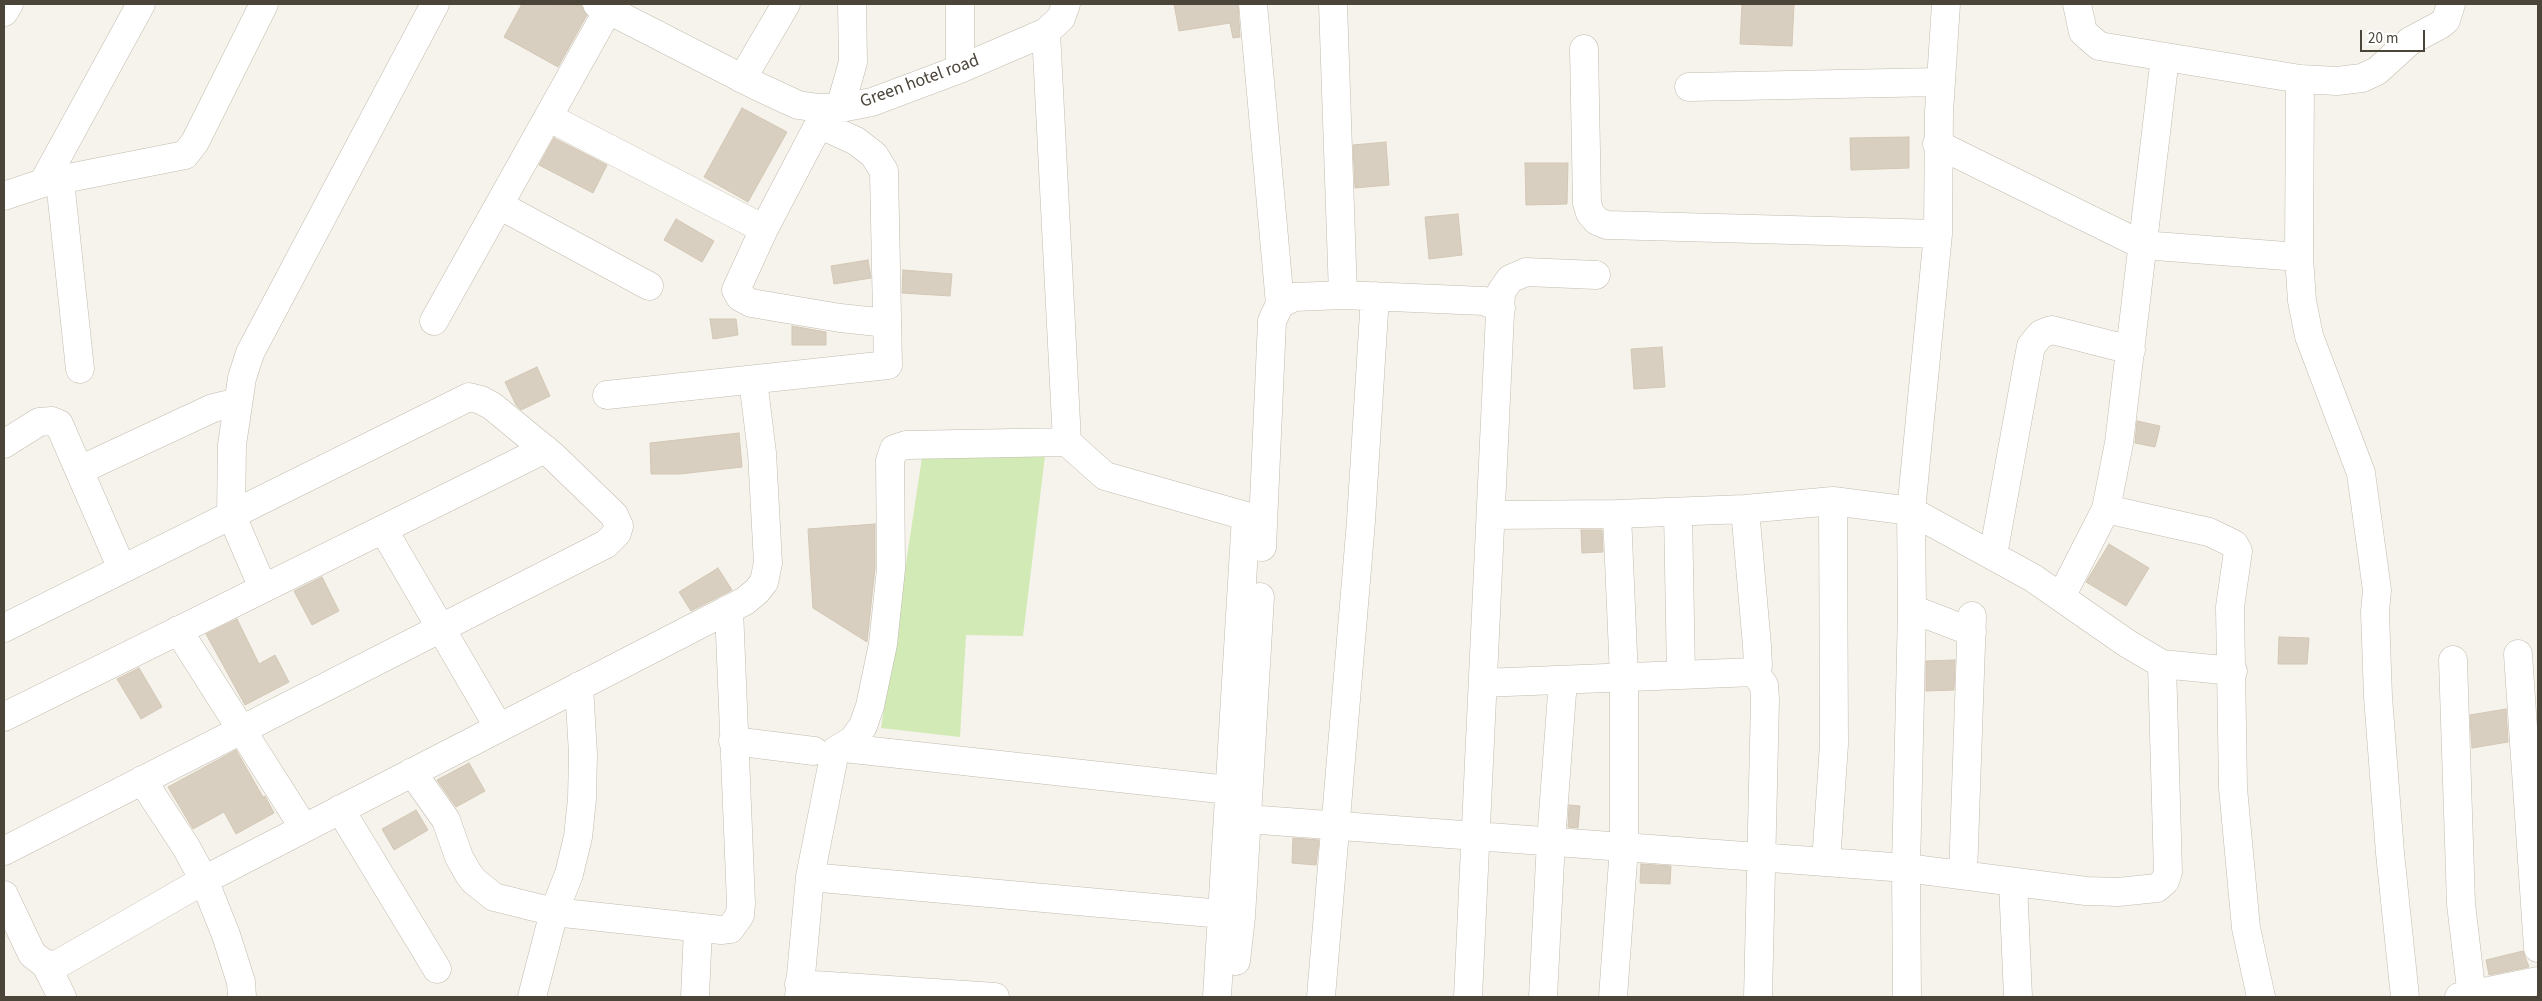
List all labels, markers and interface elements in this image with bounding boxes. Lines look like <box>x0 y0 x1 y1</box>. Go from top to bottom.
scale bar <box>2362 20 2427 52</box>
text: 20 m <box>2368 28 2398 49</box>
street label: Green hotel road <box>857 50 983 114</box>

